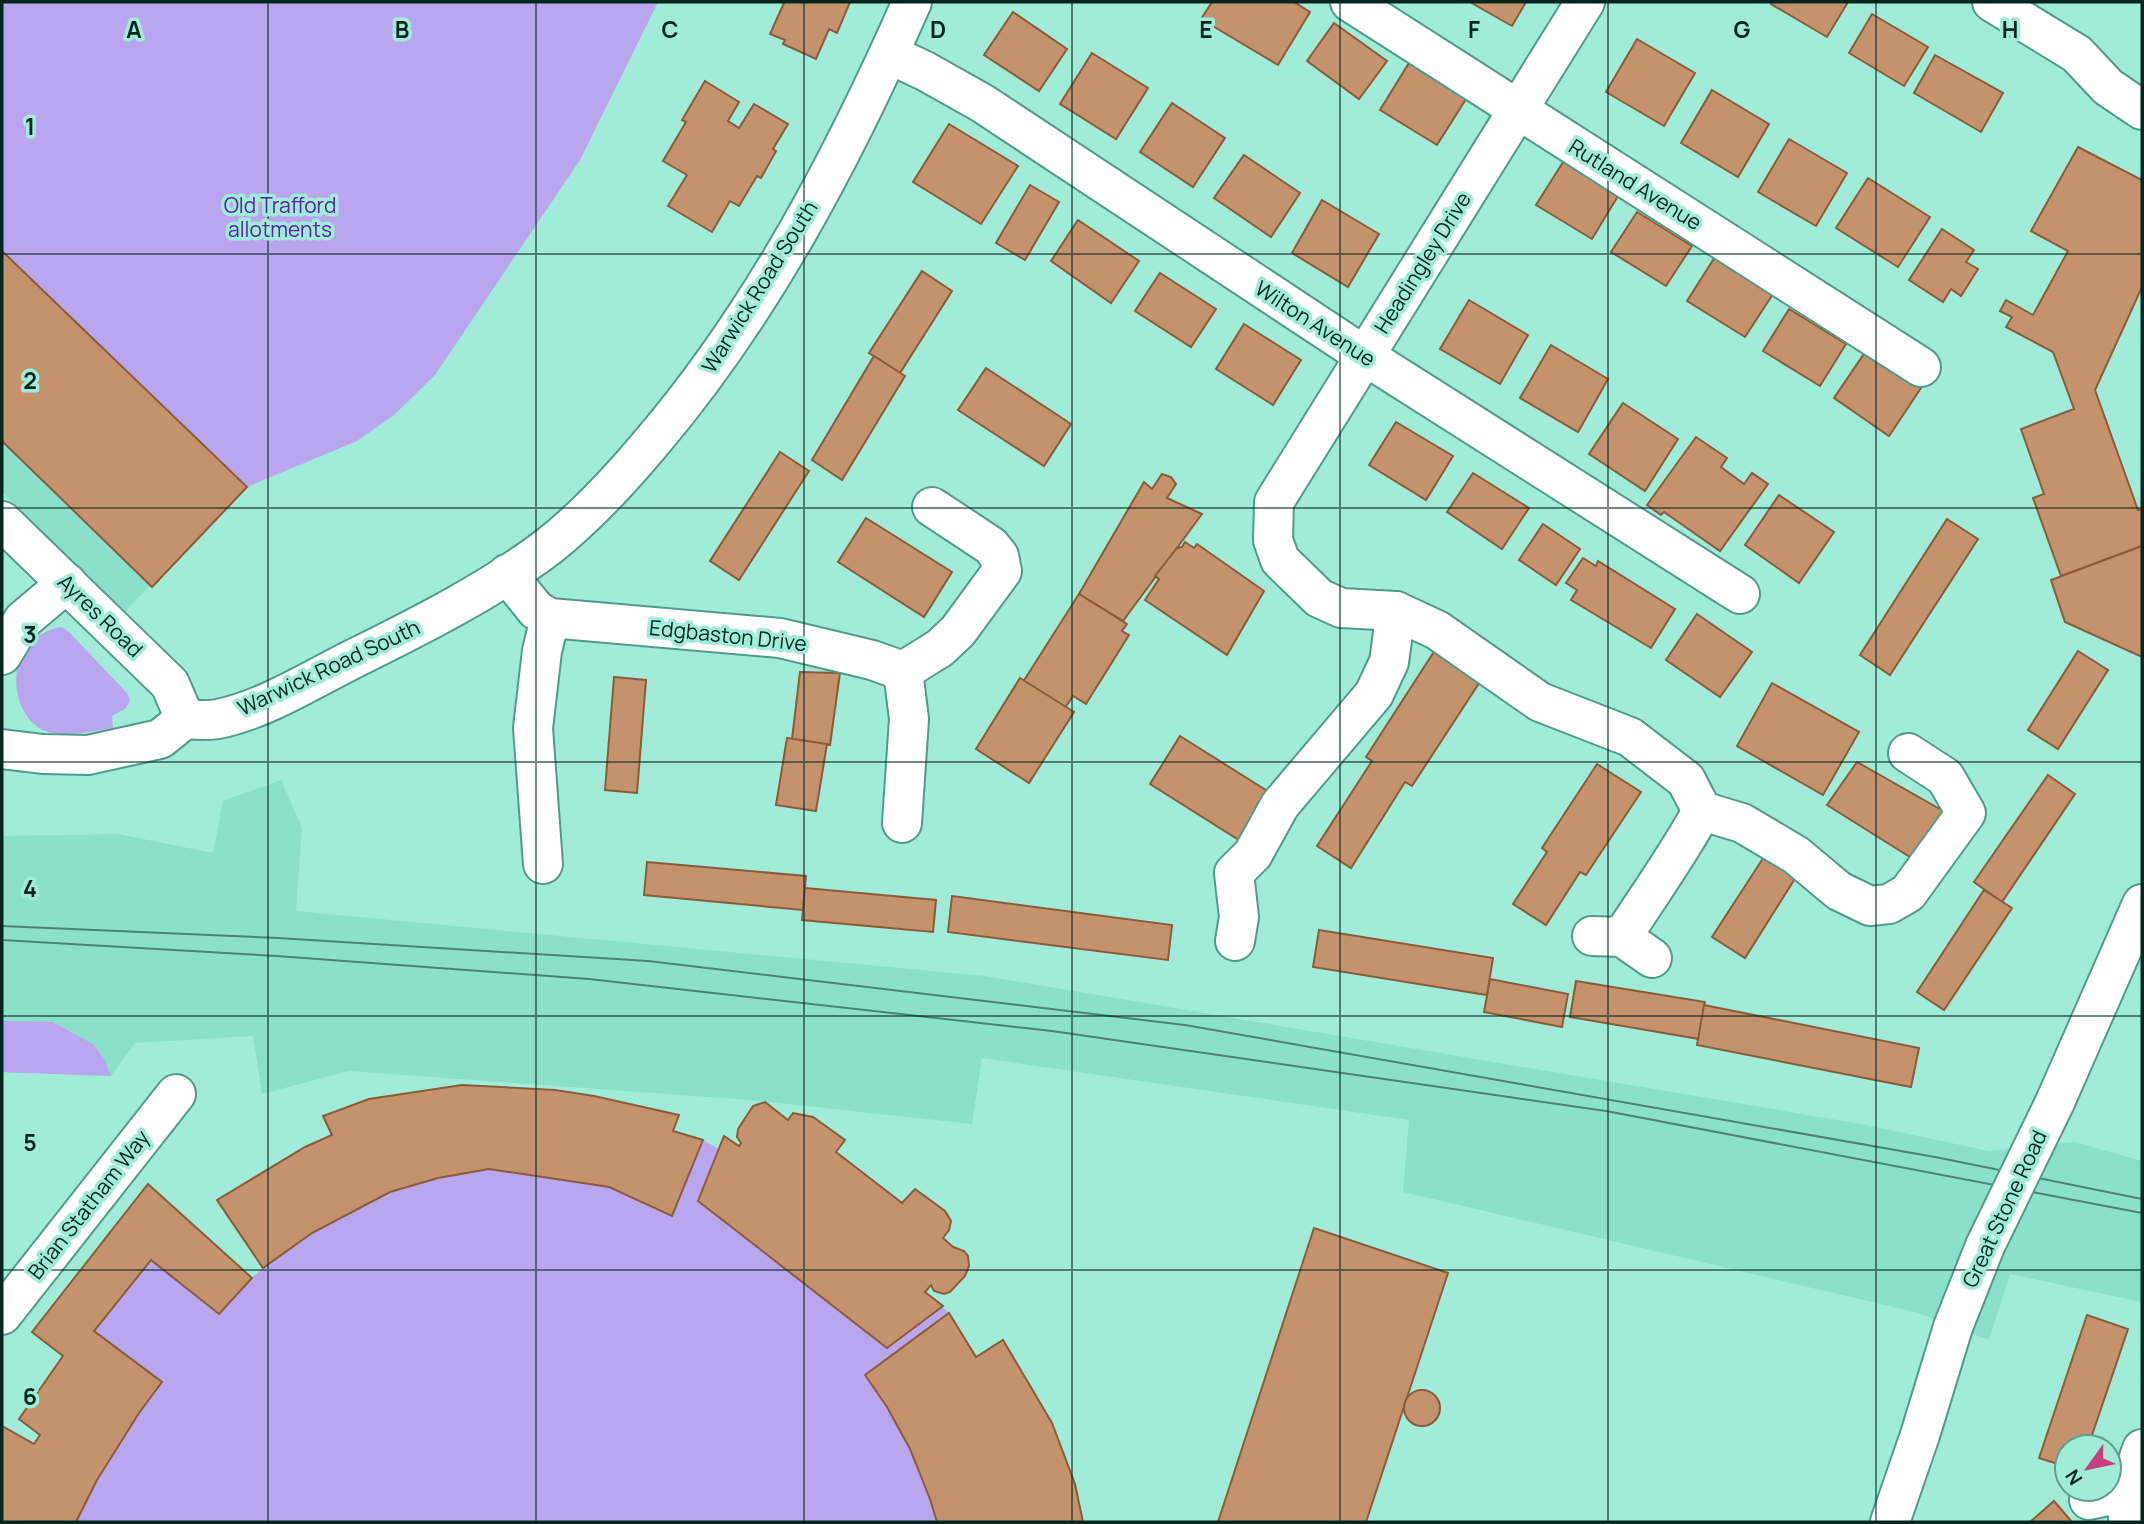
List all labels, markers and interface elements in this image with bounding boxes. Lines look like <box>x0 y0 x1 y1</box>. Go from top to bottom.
text: A <box>126 13 142 45</box>
text: B <box>395 13 409 45</box>
text: C <box>662 13 679 45</box>
text: D <box>930 13 946 45</box>
text: E <box>1199 13 1213 45</box>
text: F <box>1468 13 1480 45</box>
text: G <box>1734 13 1751 45</box>
text: H <box>2002 13 2018 45</box>
text: 1 <box>25 110 35 142</box>
street label: Rutland Avenue <box>1564 132 1707 236</box>
street label: Headingley Drive <box>1367 186 1477 338</box>
park label: Old Trafford allotments <box>224 191 336 243</box>
street label: Warwick Road South <box>695 195 823 378</box>
street label: Wilton Avenue <box>1250 274 1381 372</box>
text: 2 <box>23 364 37 396</box>
street label: Ayres Road <box>52 568 149 663</box>
street label: Warwick Road South <box>233 613 424 722</box>
street label: Edgbaston Drive <box>648 613 808 657</box>
text: 3 <box>23 618 37 650</box>
text: 4 <box>23 872 37 904</box>
street label: Brian Statham Way <box>21 1124 155 1285</box>
street label: Great Stone Road <box>1955 1125 2053 1292</box>
text: 5 <box>23 1126 37 1158</box>
text: 6 <box>23 1380 37 1412</box>
north arrow <box>2053 1433 2123 1503</box>
text: N <box>2059 1464 2088 1490</box>

